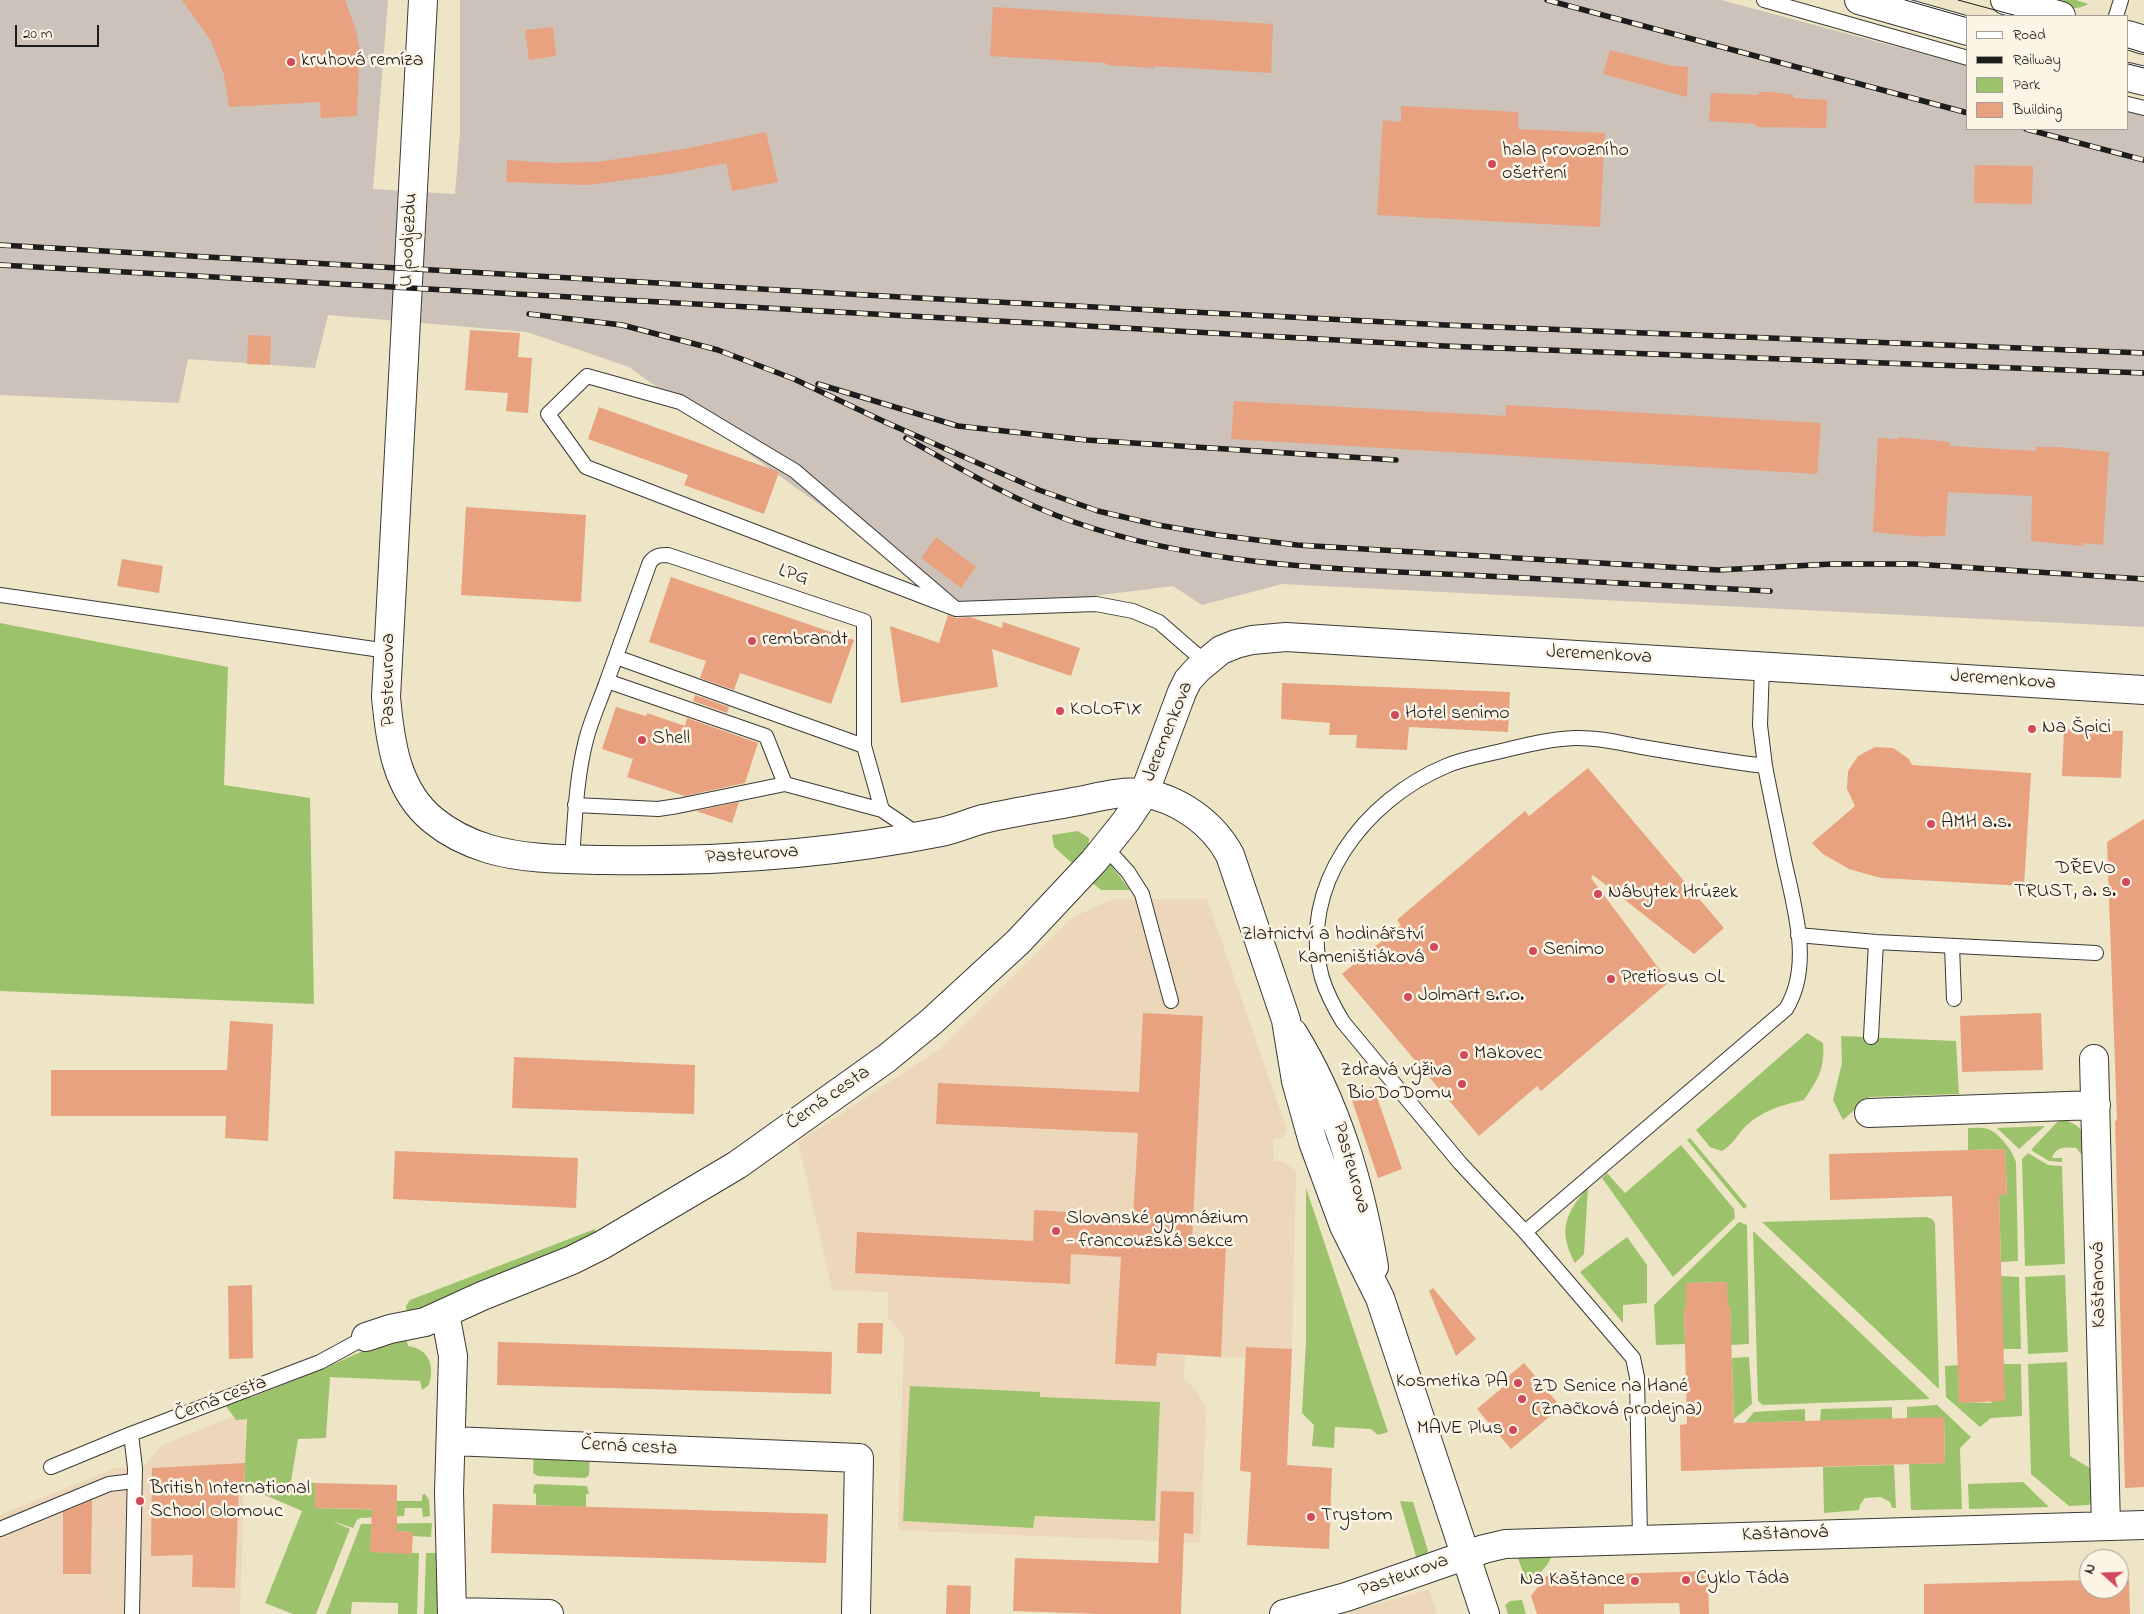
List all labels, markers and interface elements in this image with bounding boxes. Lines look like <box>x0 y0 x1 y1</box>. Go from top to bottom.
scale bar <box>18 15 101 47</box>
legend <box>1966 15 2129 130</box>
text: 20 m <box>23 23 52 45</box>
text: Road <box>2013 24 2046 46</box>
text: Railway <box>2013 49 2061 71</box>
place label: kruhová remíza <box>301 50 424 74</box>
marker: kruhová remíza <box>285 56 297 68</box>
text: Park <box>2013 74 2040 96</box>
text: Building <box>2013 99 2062 121</box>
place label: hala provozního ošetření <box>1502 140 1629 187</box>
marker: hala provozního ošetření <box>1486 158 1498 170</box>
street label: U podjezdu <box>396 192 424 288</box>
street label: LPG <box>775 560 811 592</box>
place label: rembrandt <box>762 629 848 653</box>
street label: Pasteurova <box>378 633 402 727</box>
marker: rembrandt <box>746 635 758 647</box>
street label: Jeremenkova <box>1545 641 1653 671</box>
street label: Jeremenkova <box>1949 665 2057 697</box>
street label: Jeremenkova <box>1138 678 1200 786</box>
place label: KOLOFIX <box>1070 699 1142 723</box>
place label: Hotel senimo <box>1405 703 1510 727</box>
marker: KOLOFIX <box>1054 705 1066 717</box>
marker: Hotel senimo <box>1389 709 1401 721</box>
place label: Na Špici <box>2042 717 2111 741</box>
marker: Na Špici <box>2026 723 2038 735</box>
place label: Shell <box>652 728 690 752</box>
marker: Shell <box>636 734 648 746</box>
place label: AMH a.s. <box>1941 812 2011 836</box>
marker: AMH a.s. <box>1925 818 1937 830</box>
street label: Pasteurova <box>705 841 799 871</box>
place label: DŘEVO TRUST, a. s. <box>2014 858 2116 905</box>
marker: DŘEVO TRUST, a. s. <box>2120 876 2132 888</box>
place label: Nábytek Hrůzek <box>1608 882 1738 906</box>
marker: Nábytek Hrůzek <box>1592 888 1604 900</box>
place label: Zlatnictví a hodinářství Kameništiáková <box>1241 924 1424 971</box>
place label: Senimo <box>1543 939 1604 963</box>
marker: Zlatnictví a hodinářství Kameništiáková <box>1428 941 1440 953</box>
marker: Senimo <box>1527 945 1539 957</box>
place label: Pretiosus OL <box>1621 967 1725 991</box>
marker: Pretiosus OL <box>1605 973 1617 985</box>
place label: Jolmart s.r.o. <box>1418 985 1524 1009</box>
marker: Jolmart s.r.o. <box>1402 991 1414 1003</box>
place label: Makovec <box>1474 1043 1542 1067</box>
marker: Makovec <box>1458 1049 1470 1061</box>
place label: Zdravá výživa BioDoDomu <box>1340 1060 1452 1107</box>
street label: Černá cesta <box>783 1061 875 1137</box>
marker: Zdravá výživa BioDoDomu <box>1456 1078 1468 1090</box>
street label: Pasteurova <box>1326 1120 1374 1216</box>
place label: Slovanské gymnázium - francouzská sekce <box>1066 1208 1248 1255</box>
marker: Slovanské gymnázium - francouzská sekce <box>1050 1225 1062 1237</box>
street label: Kaštanová <box>2087 1242 2113 1328</box>
street label: Černá cesta <box>172 1371 270 1429</box>
place label: Kosmetika PA <box>1396 1371 1508 1395</box>
place label: ZD Senice na Hané (Značková prodejna) <box>1532 1376 1702 1423</box>
marker: Kosmetika PA <box>1512 1377 1524 1389</box>
marker: ZD Senice na Hané (Značková prodejna) <box>1516 1393 1528 1405</box>
place label: MAVE Plus <box>1417 1418 1503 1442</box>
marker: MAVE Plus <box>1507 1424 1519 1436</box>
street label: Černá cesta <box>580 1433 678 1463</box>
place label: British International School Olomouc <box>150 1478 310 1525</box>
marker: British International School Olomouc <box>134 1495 146 1507</box>
place label: Trystom <box>1321 1505 1393 1529</box>
marker: Trystom <box>1305 1511 1317 1523</box>
street label: Kaštanová <box>1741 1522 1829 1548</box>
north arrow <box>2079 1549 2129 1599</box>
street label: Pasteurova <box>1356 1550 1452 1604</box>
text: N <box>2079 1561 2102 1577</box>
place label: Cyklo Táda <box>1696 1568 1789 1592</box>
place label: Na Kaštance <box>1520 1569 1625 1593</box>
marker: Cyklo Táda <box>1680 1574 1692 1586</box>
marker: Na Kaštance <box>1629 1575 1641 1587</box>

